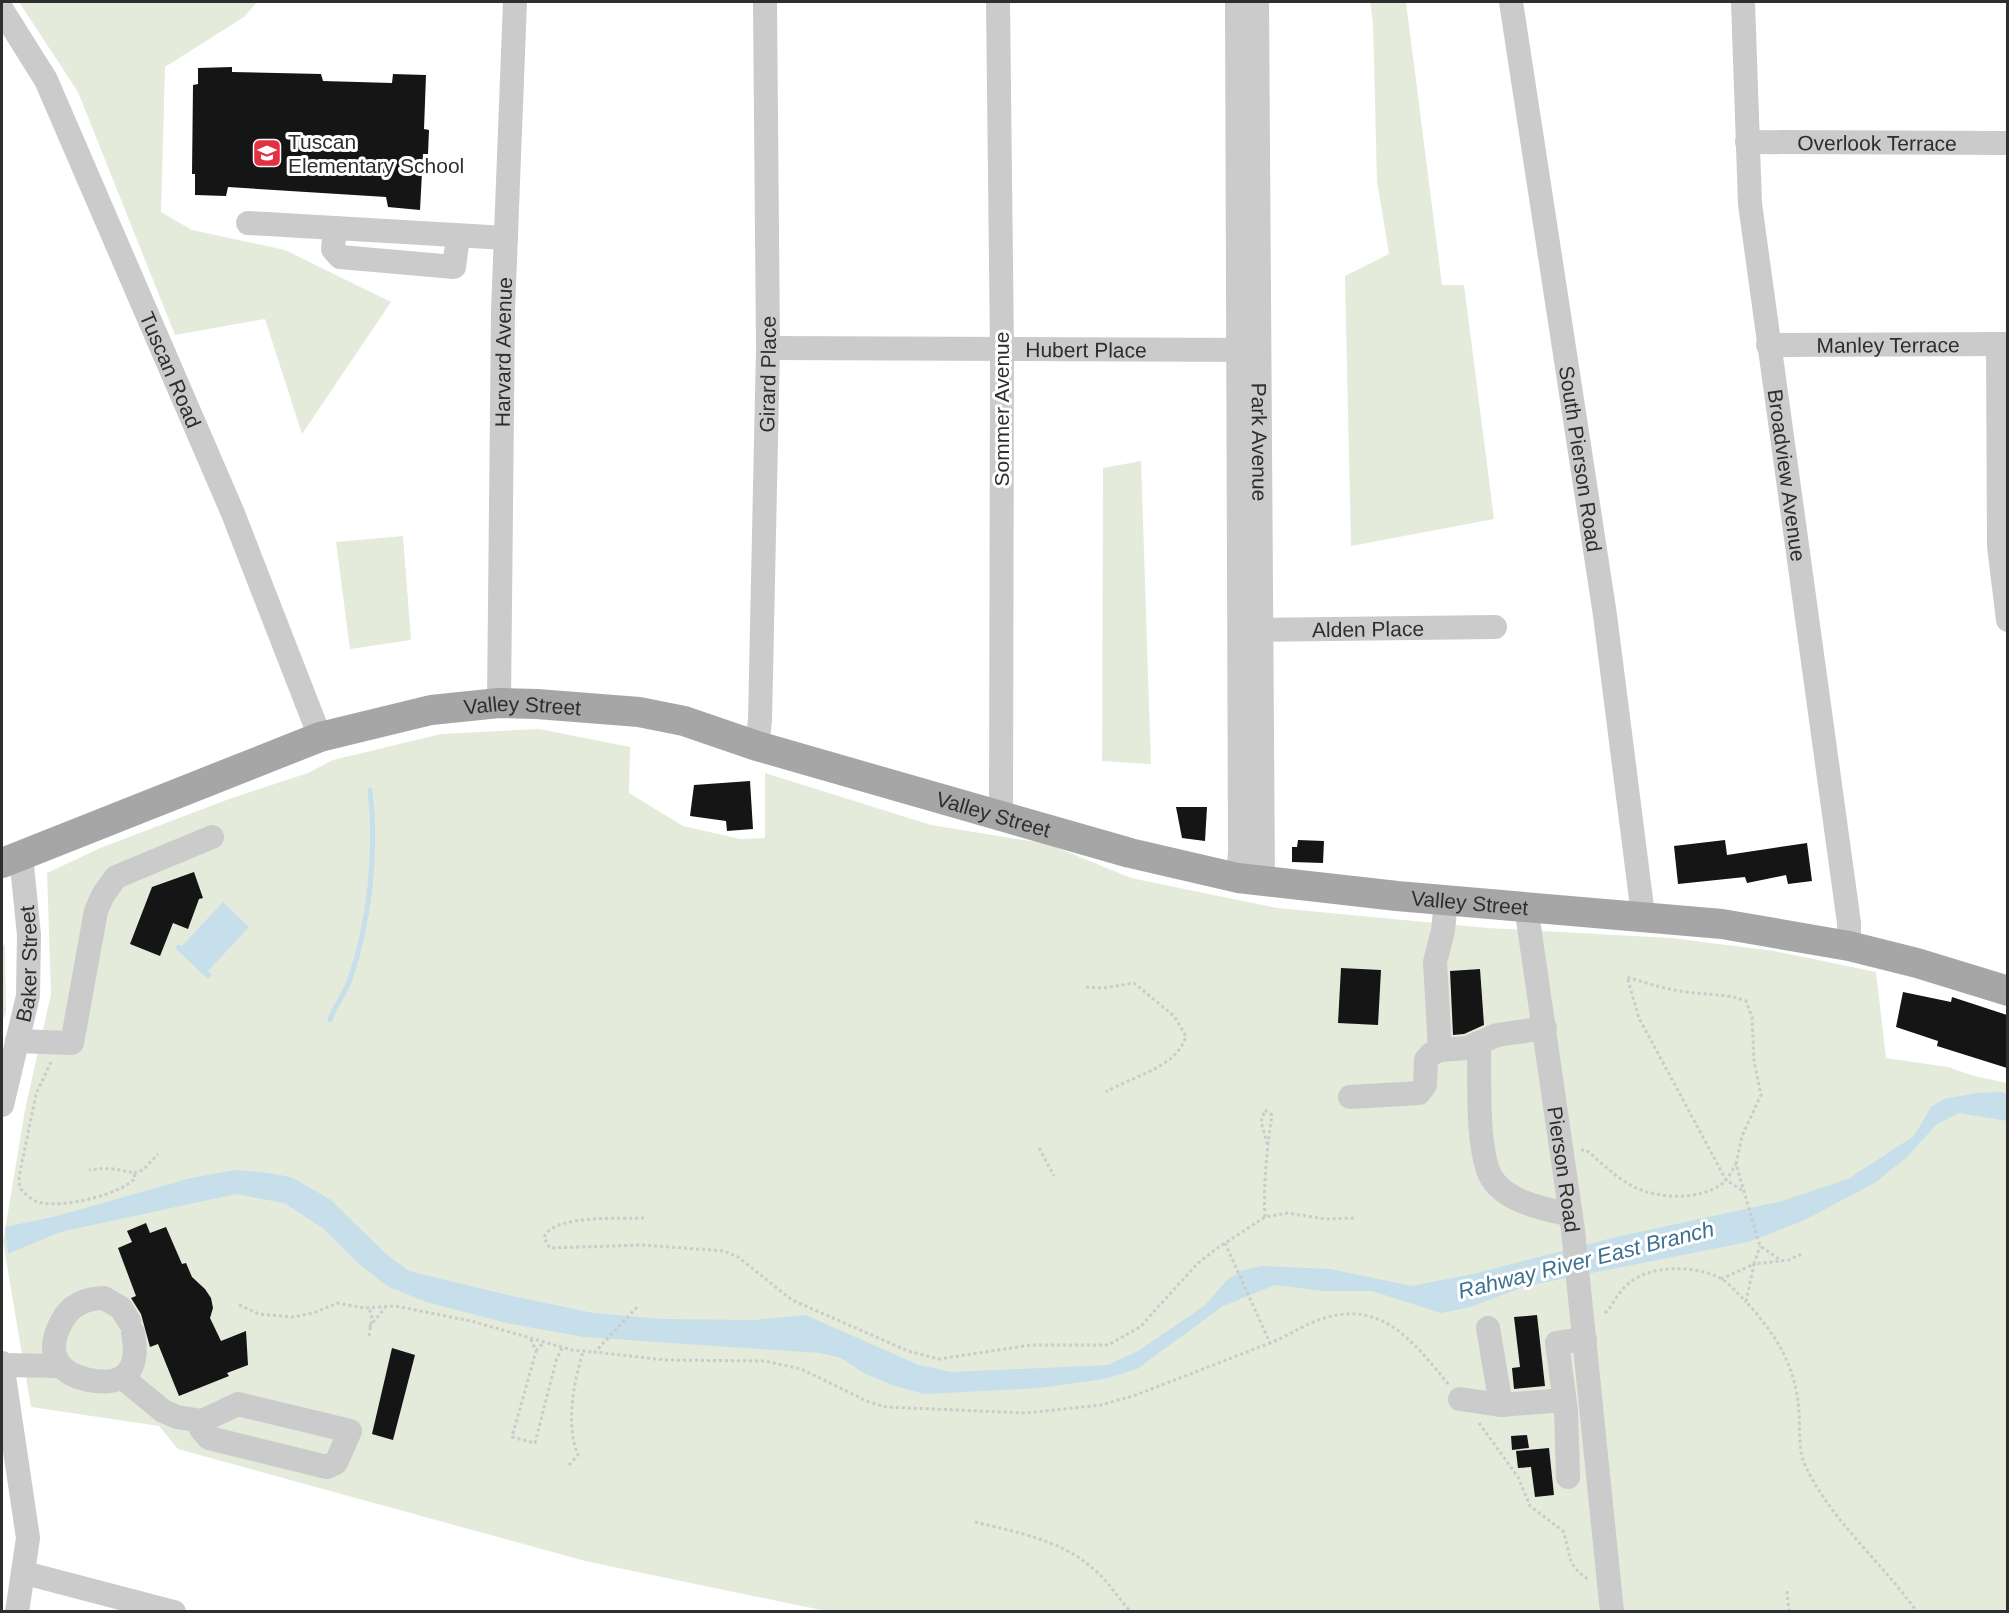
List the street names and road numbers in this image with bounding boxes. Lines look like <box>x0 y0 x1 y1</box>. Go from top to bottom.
street label: Overlook Terrace <box>1797 131 1957 154</box>
street label: Harvard Avenue <box>490 276 516 427</box>
street label: Tuscan Road <box>136 308 206 431</box>
street label: Girard Place <box>755 316 780 433</box>
street label: Sommer Avenue <box>990 332 1013 486</box>
street label: Manley Terrace <box>1816 333 1960 356</box>
street label: Hubert Place <box>1025 338 1147 361</box>
street label: South Pierson Road <box>1555 364 1607 553</box>
street label: Park Avenue <box>1248 383 1272 501</box>
street label: Broadview Avenue <box>1764 388 1811 563</box>
street label: Alden Place <box>1312 616 1424 641</box>
street label: Valley Street <box>463 691 582 719</box>
street label: Valley Street <box>934 787 1053 841</box>
street label: Valley Street <box>1410 886 1530 919</box>
street label: Baker Street <box>11 904 41 1024</box>
street label: Pierson Road <box>1544 1105 1585 1234</box>

